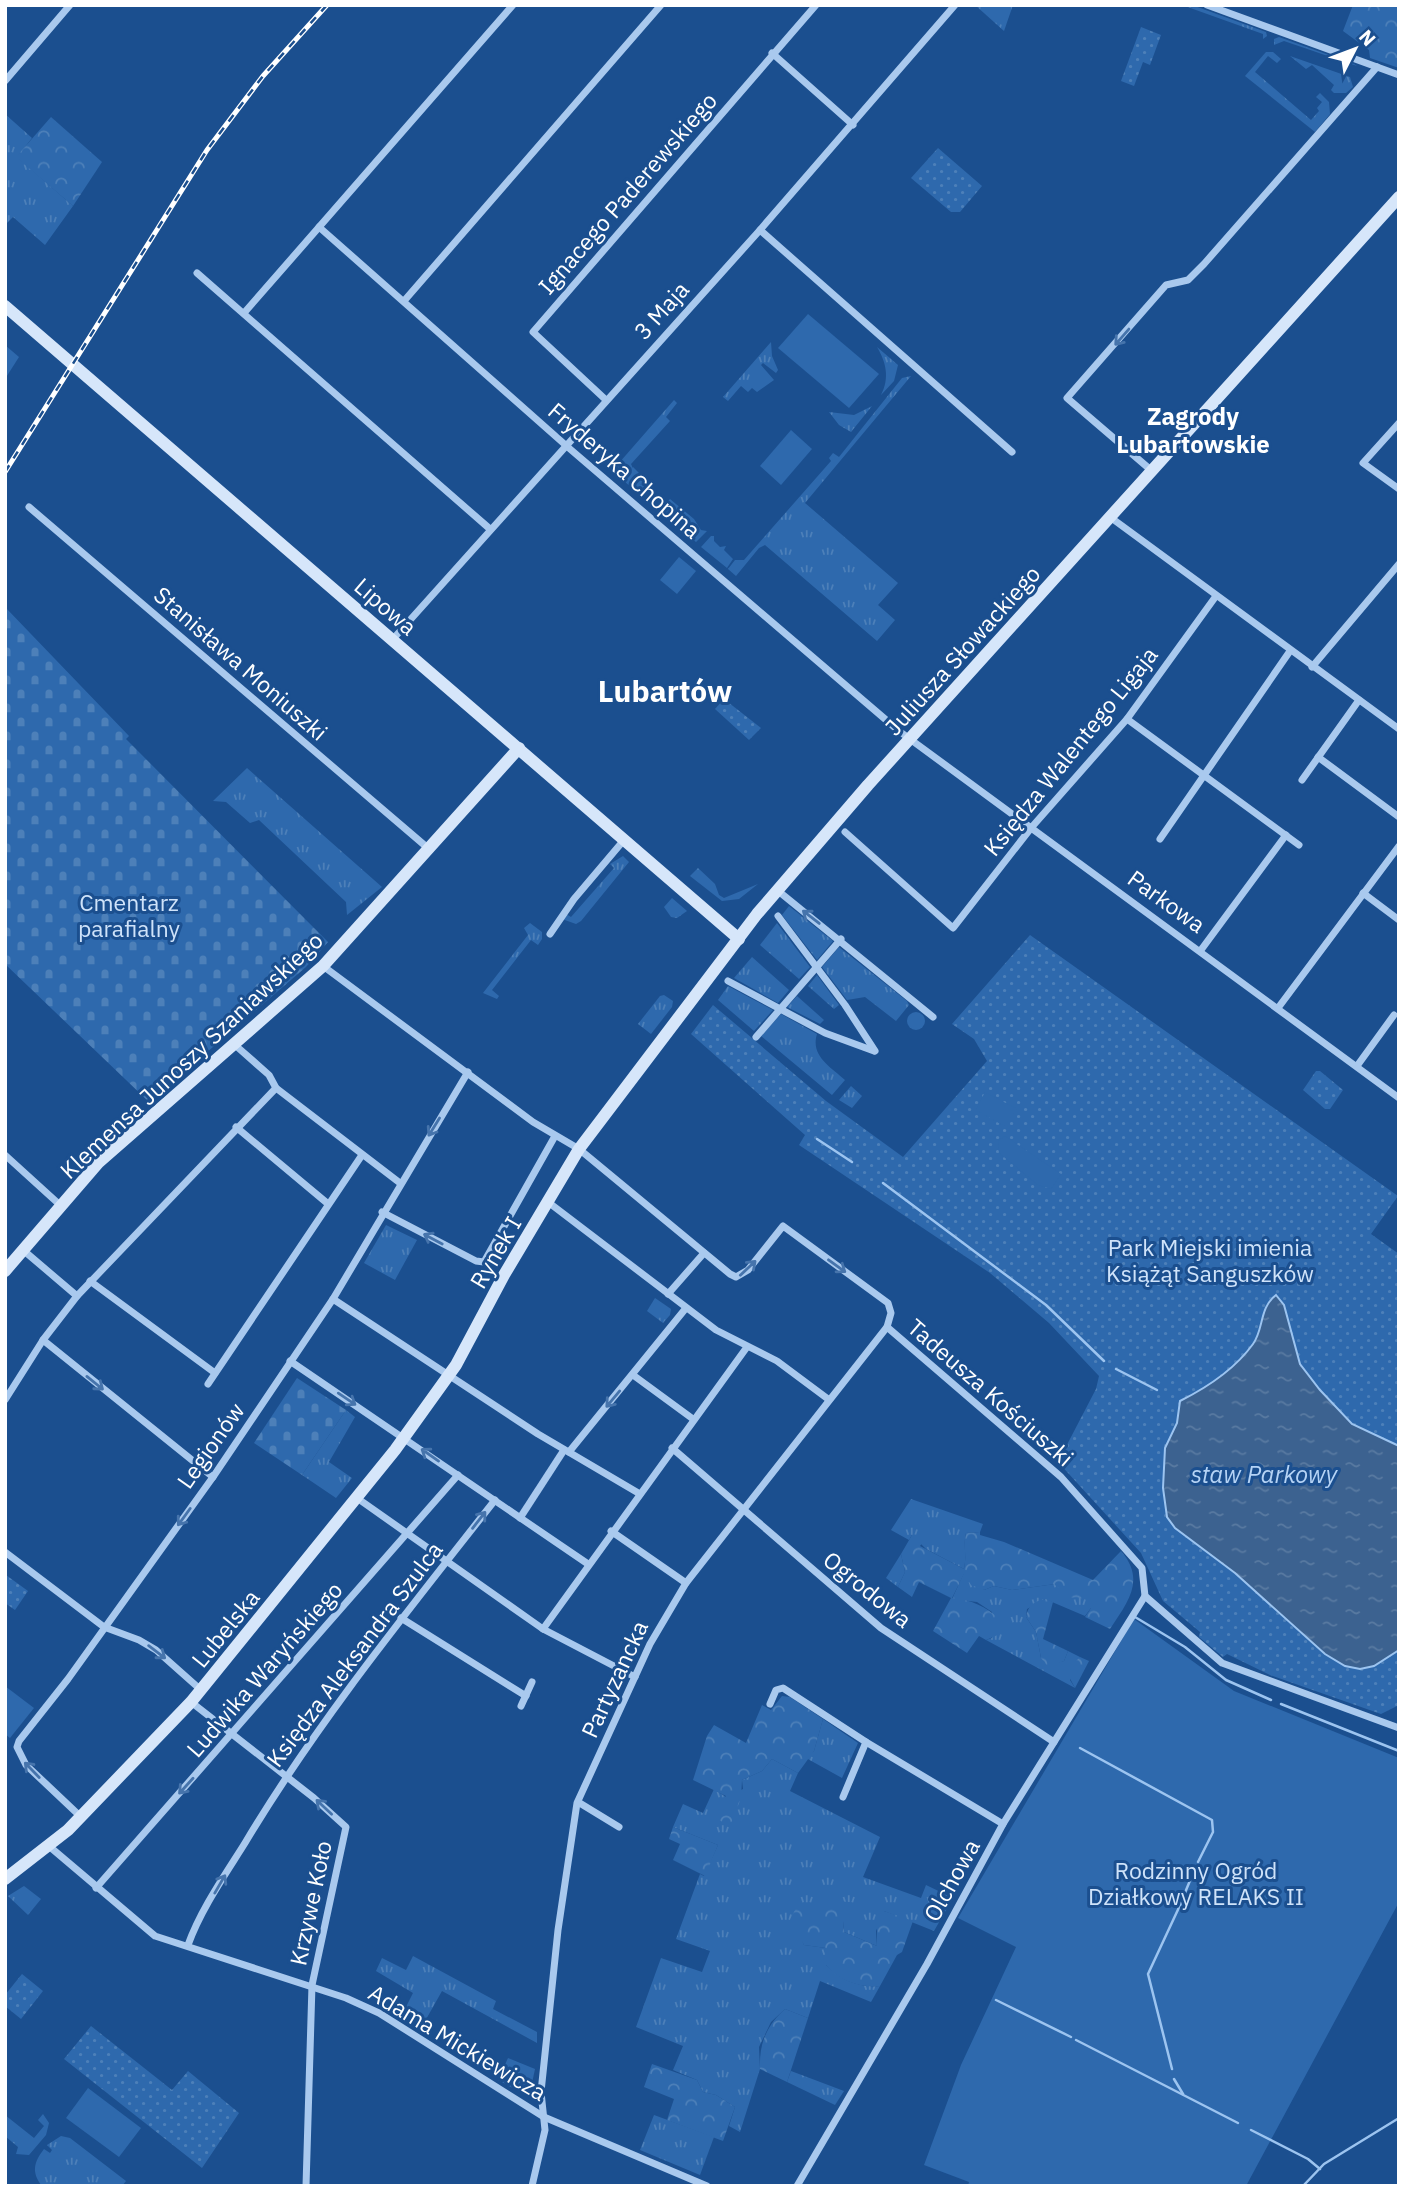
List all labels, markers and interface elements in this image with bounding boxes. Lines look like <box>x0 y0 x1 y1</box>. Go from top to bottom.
north arrow <box>1320 14 1390 84</box>
text: N <box>1354 24 1381 51</box>
street label: Ignacego Paderewskiego <box>531 86 723 300</box>
street label: 3 Maja <box>627 275 695 345</box>
one-way arrow <box>1114 327 1130 345</box>
street label: Fryderyka Chopina <box>542 395 708 545</box>
district label: Zagrody Lubartowskie <box>1116 400 1270 460</box>
street label: Juliusza Słowackiego <box>878 559 1046 741</box>
street label: Lipowa <box>349 571 423 641</box>
street label: Stanisława Moniuszki <box>148 579 334 747</box>
street label: Księdza Walentego Ligaja <box>976 640 1164 862</box>
district label: Lubartów <box>598 671 732 710</box>
street label: Parkowa <box>1122 863 1212 939</box>
park label: Cmentarz parafialny <box>78 887 181 943</box>
one-way arrow <box>803 909 821 924</box>
street label: Klemensa Junoszy Szaniawskiego <box>53 925 329 1185</box>
one-way arrow <box>426 1117 440 1137</box>
street label: Rynek I <box>462 1210 528 1294</box>
one-way arrow <box>423 1231 444 1245</box>
park label: Park Miejski imienia Książąt Sanguszków <box>1106 1232 1314 1288</box>
one-way arrow <box>828 1258 847 1273</box>
one-way arrow <box>738 1260 756 1277</box>
street label: Tadeusza Kościuszki <box>902 1312 1080 1472</box>
one-way arrow <box>86 1375 104 1391</box>
one-way arrow <box>605 1390 621 1408</box>
one-way arrow <box>337 1392 356 1406</box>
street label: Legionów <box>170 1396 250 1494</box>
one-way arrow <box>421 1448 440 1462</box>
water label: staw Parkowy <box>1191 1458 1339 1490</box>
one-way arrow <box>177 1507 191 1526</box>
one-way arrow <box>472 1511 487 1530</box>
street label: Księdza Aleksandra Szulca <box>259 1535 449 1773</box>
street label: Ogrodowa <box>818 1544 918 1634</box>
street label: Ludwika Waryńskiego <box>179 1575 349 1763</box>
street label: Lubelska <box>184 1583 266 1673</box>
street label: Partyzancka <box>574 1616 654 1742</box>
one-way arrow <box>147 1645 166 1660</box>
one-way arrow <box>23 1761 40 1778</box>
one-way arrow <box>178 1777 194 1795</box>
one-way arrow <box>316 1799 333 1816</box>
street label: Olchowa <box>916 1834 986 1926</box>
street label: Krzywe Koło <box>282 1838 338 1968</box>
park label: Rodzinny Ogród Działkowy RELAKS II <box>1088 1855 1304 1911</box>
one-way arrow <box>213 1875 227 1895</box>
street label: Adama Mickiewicza <box>363 1977 553 2107</box>

